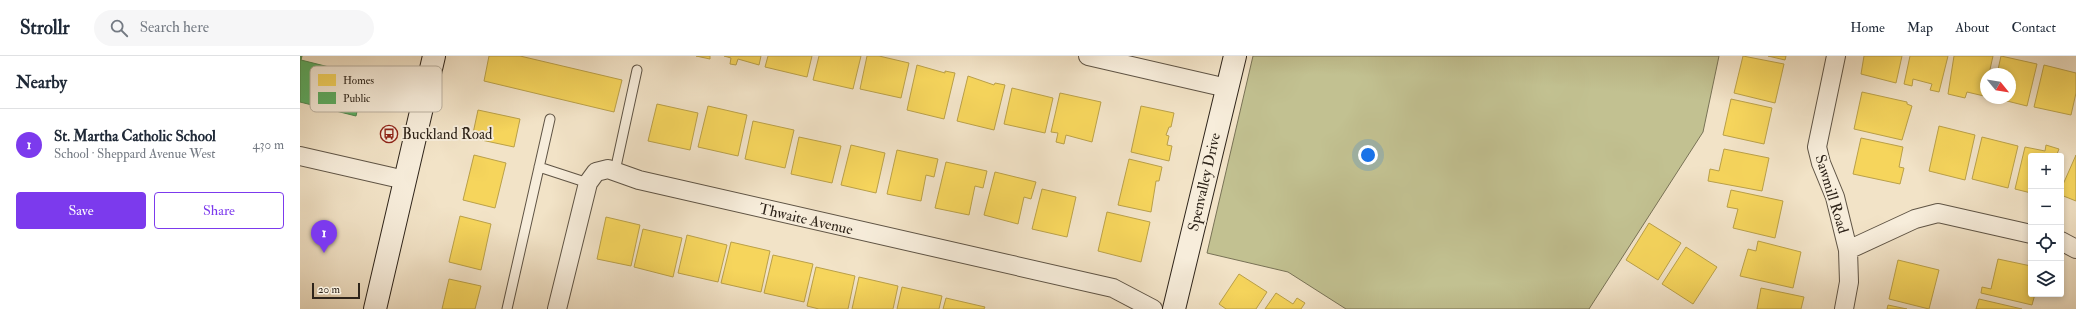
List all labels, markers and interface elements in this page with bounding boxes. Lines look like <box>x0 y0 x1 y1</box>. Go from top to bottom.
search box <box>94 10 374 46</box>
text: Strollr <box>20 16 70 40</box>
icon: search <box>108 17 130 39</box>
text: Search here <box>140 18 209 37</box>
text: Home <box>1850 19 1885 36</box>
text: Map <box>1907 19 1933 36</box>
text: About <box>1955 19 1989 36</box>
text: Contact <box>2011 19 2056 36</box>
legend <box>310 66 442 112</box>
north arrow <box>1980 68 2016 104</box>
text: Nearby <box>16 72 67 93</box>
text: Homes <box>343 74 374 87</box>
text: Public <box>343 92 371 105</box>
bus stop icon: Buckland Road <box>379 124 399 144</box>
place label: Buckland Road <box>402 125 493 144</box>
text: St. Martha Catholic School <box>54 127 216 146</box>
street label: Spenvalley Drive <box>1184 131 1226 233</box>
text: 1 <box>27 137 31 153</box>
text: 430 m <box>253 137 284 153</box>
your location <box>1358 145 1378 165</box>
text: School · Sheppard Avenue West <box>54 146 216 162</box>
street label: Sawmill Road <box>1811 152 1853 236</box>
map controls <box>2028 153 2064 297</box>
button: + <box>2028 153 2064 189</box>
button: − <box>2028 189 2064 225</box>
button: Save <box>16 192 146 229</box>
button: Share <box>154 192 284 229</box>
street label: Thwaite Avenue <box>757 199 855 240</box>
pin: 1 <box>311 220 337 253</box>
button: locate <box>2028 225 2064 261</box>
button: layers <box>2028 261 2064 297</box>
scale bar <box>312 281 360 300</box>
text: 20 m <box>318 283 340 296</box>

